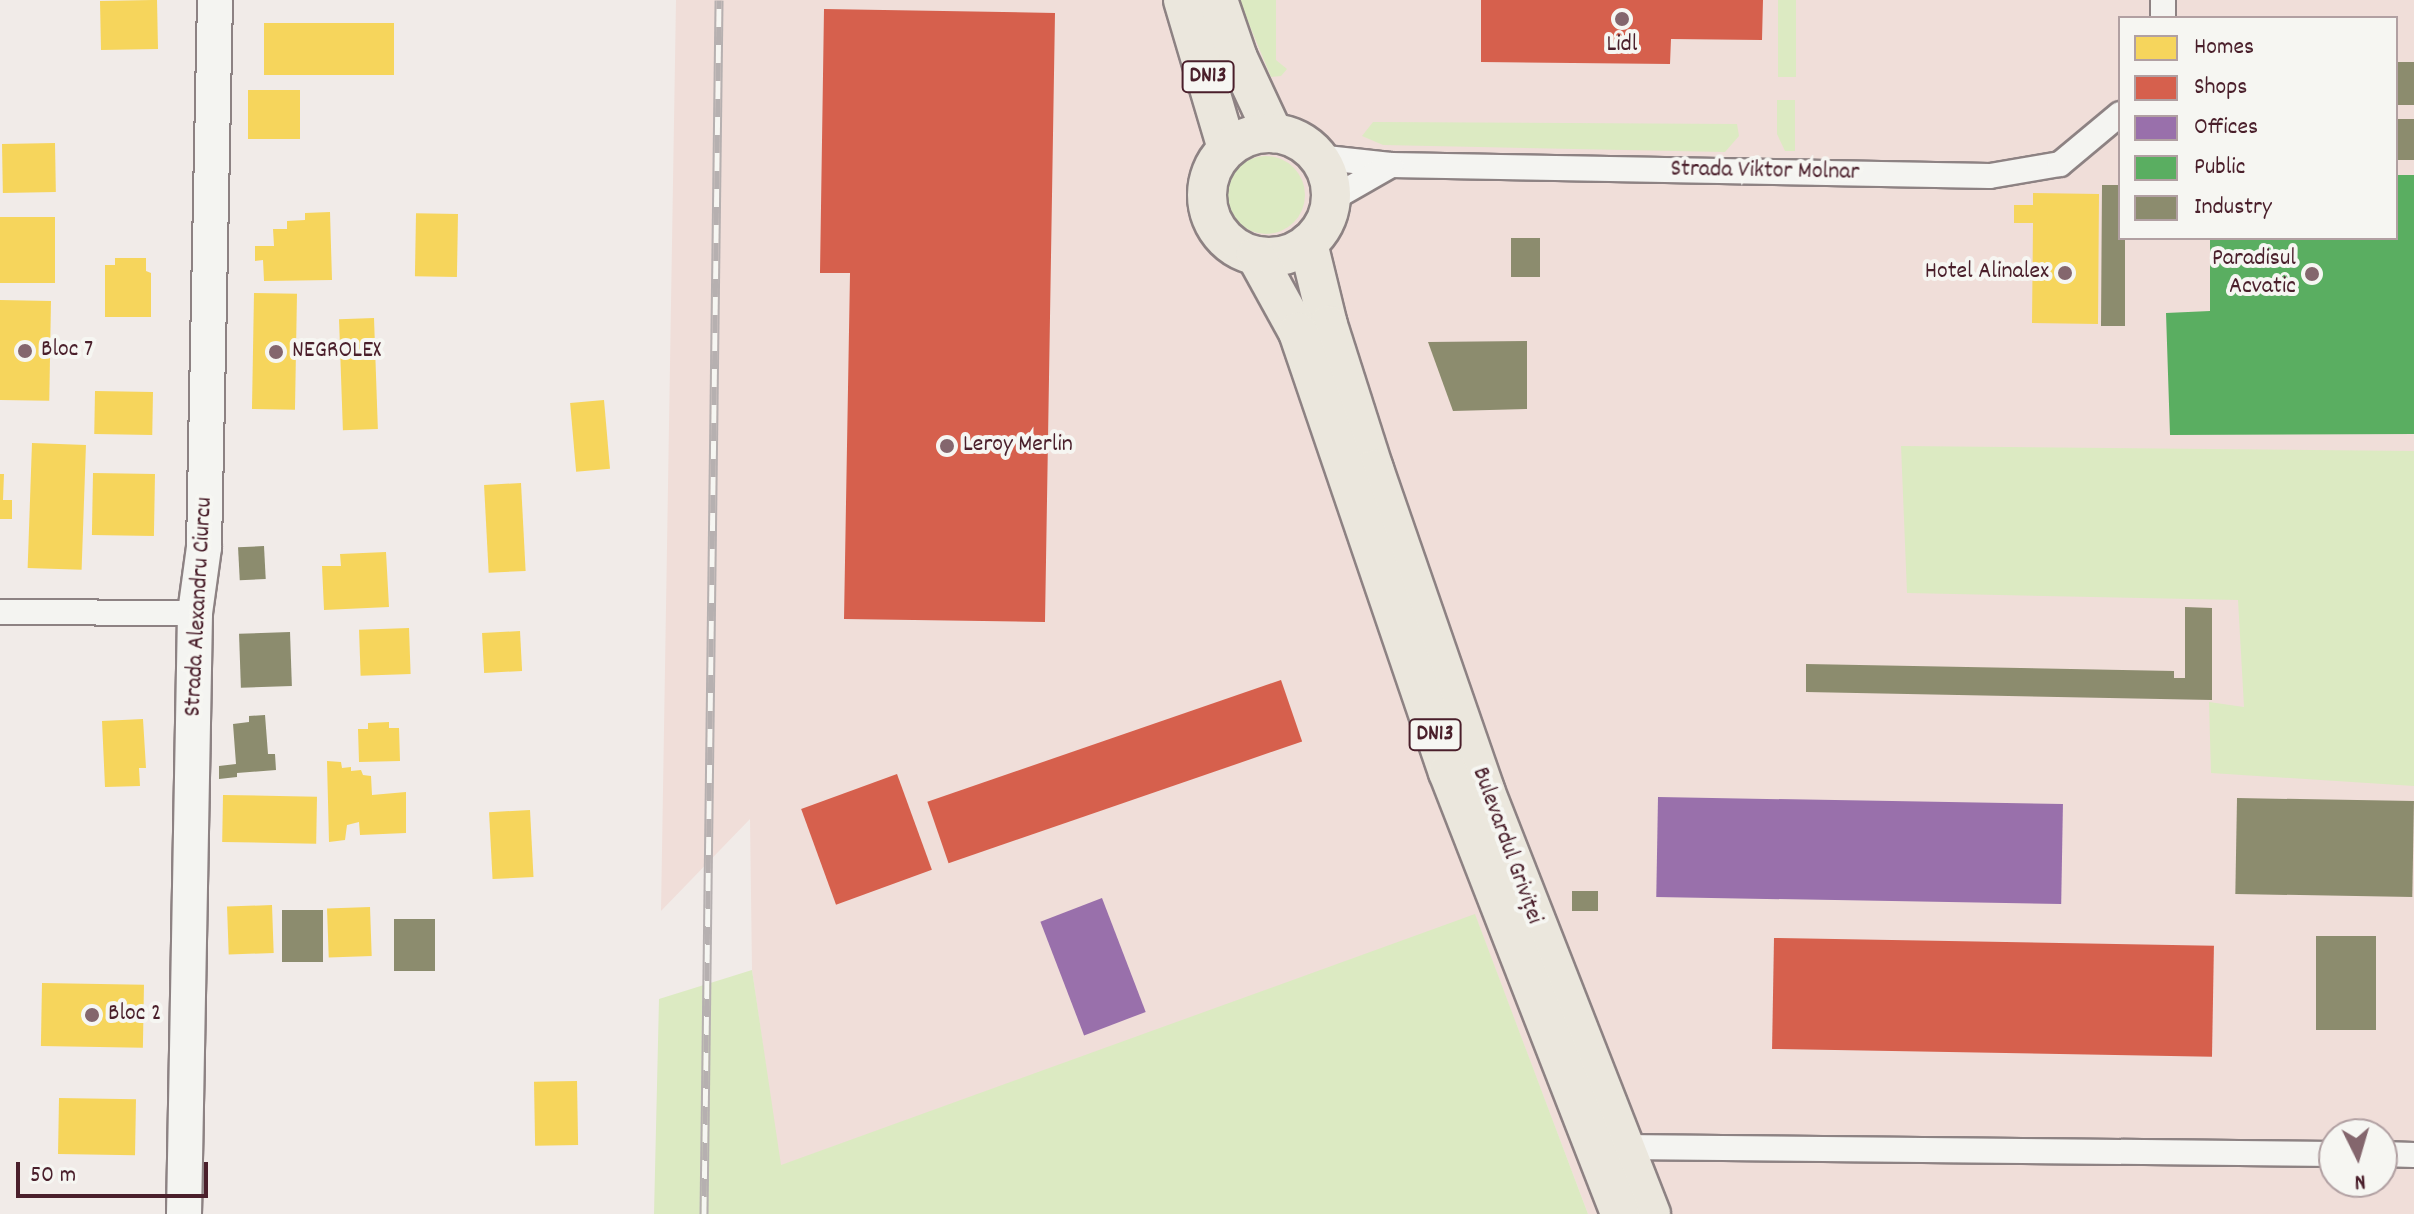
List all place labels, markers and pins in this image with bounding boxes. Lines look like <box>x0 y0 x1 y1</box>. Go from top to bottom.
marker: Lidl <box>1613 10 1631 28</box>
place label: Lidl <box>1606 32 1638 60</box>
place label: Paradisul Acvatic <box>2212 246 2296 302</box>
place label: Hotel Alinalex <box>1925 259 2049 287</box>
marker: Hotel Alinalex <box>2056 264 2074 282</box>
marker: Paradisul Acvatic <box>2303 265 2321 283</box>
place label: Bloc 7 <box>41 337 93 365</box>
place label: NEGROLEX <box>292 338 382 366</box>
marker: Bloc 7 <box>16 342 34 360</box>
marker: NEGROLEX <box>267 343 285 361</box>
place label: Leroy Merlin <box>963 432 1073 460</box>
marker: Leroy Merlin <box>938 437 956 455</box>
place label: Bloc 2 <box>108 1001 161 1029</box>
marker: Bloc 2 <box>83 1006 101 1024</box>

